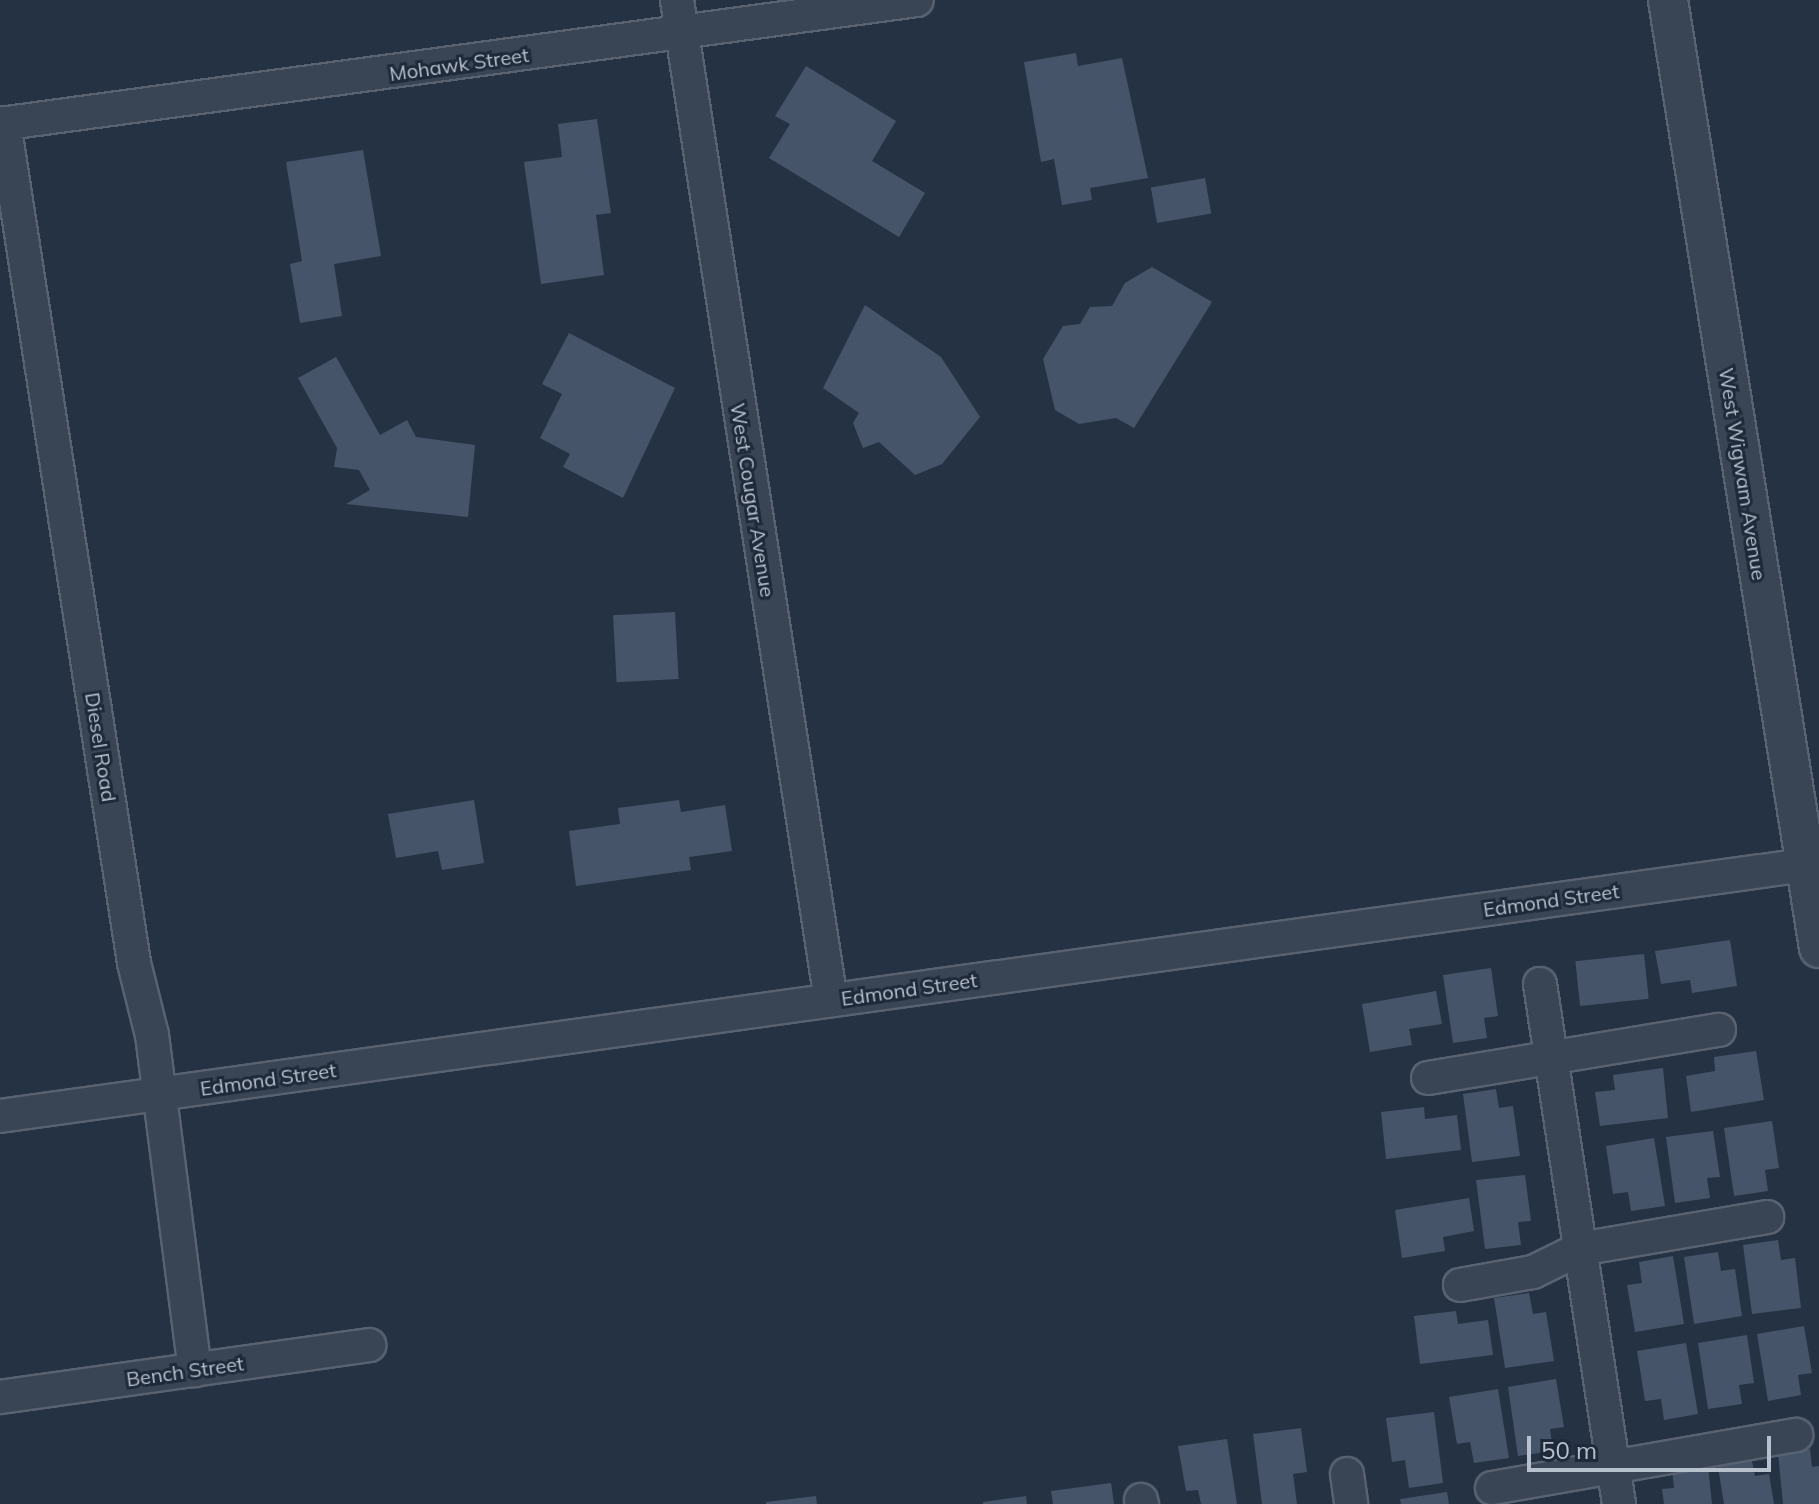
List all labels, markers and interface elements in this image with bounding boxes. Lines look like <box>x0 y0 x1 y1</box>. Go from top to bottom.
street label: Mohawk Street <box>388 42 530 86</box>
street label: West Wigwam Avenue <box>1714 366 1772 582</box>
street label: West Cougar Avenue <box>726 401 780 599</box>
street label: Diesel Road <box>81 691 121 803</box>
street label: Edmond Street <box>1482 879 1620 921</box>
street label: Edmond Street <box>840 968 978 1010</box>
street label: Edmond Street <box>199 1058 337 1100</box>
street label: Bench Street <box>125 1351 245 1391</box>
scale bar <box>1531 1420 1775 1470</box>
text: 50 m <box>1541 1435 1597 1465</box>

